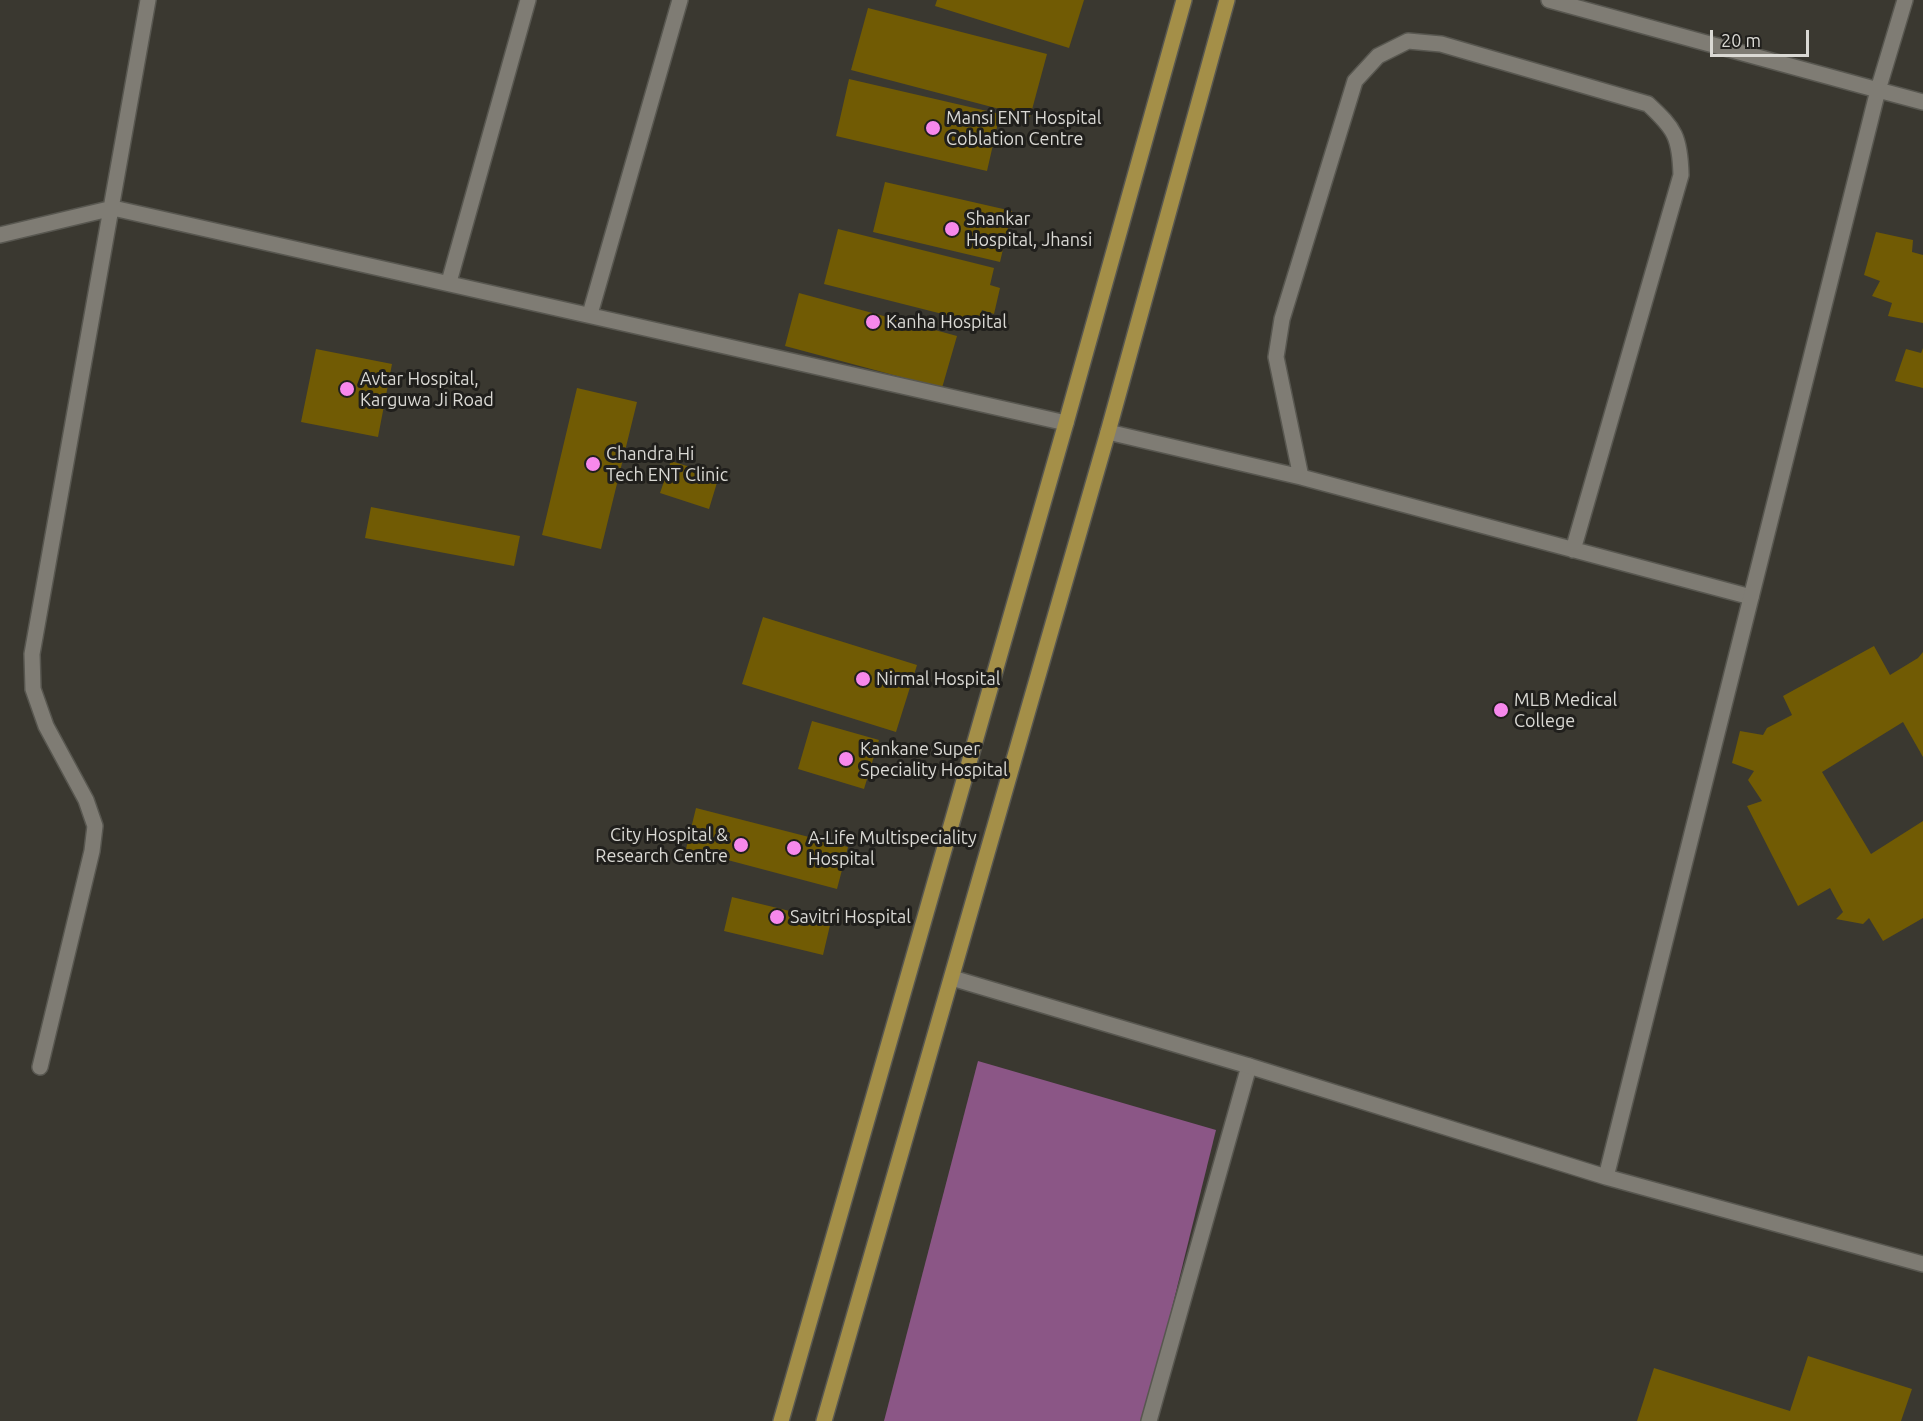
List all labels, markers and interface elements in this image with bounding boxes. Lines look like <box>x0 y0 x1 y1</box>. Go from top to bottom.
scale bar <box>1713 18 1812 56</box>
text: 20 m <box>1721 30 1761 50</box>
place label: Mansi ENT Hospital Coblation Centre <box>946 107 1101 150</box>
marker: Mansi ENT Hospital Coblation Centre <box>924 119 942 137</box>
place label: Shankar Hospital, Jhansi <box>966 208 1092 250</box>
marker: Shankar Hospital, Jhansi <box>943 220 961 238</box>
place label: Kanha Hospital <box>886 311 1007 333</box>
marker: Kanha Hospital <box>864 313 882 331</box>
place label: Avtar Hospital, Karguwa Ji Road <box>360 368 494 410</box>
marker: Avtar Hospital, Karguwa Ji Road <box>338 380 356 398</box>
place label: Chandra Hi Tech ENT Clinic <box>606 443 728 486</box>
marker: Chandra Hi Tech ENT Clinic <box>584 455 602 473</box>
place label: Nirmal Hospital <box>876 668 1000 690</box>
marker: Nirmal Hospital <box>854 670 872 688</box>
place label: MLB Medical College <box>1514 689 1617 732</box>
marker: MLB Medical College <box>1492 701 1510 719</box>
place label: Kankane Super Speciality Hospital <box>860 738 1008 780</box>
marker: Kankane Super Speciality Hospital <box>837 750 855 768</box>
place label: City Hospital & Research Centre <box>595 824 728 866</box>
place label: A-Life Multispeciality Hospital <box>808 827 977 870</box>
marker: City Hospital & Research Centre <box>732 836 750 854</box>
marker: A-Life Multispeciality Hospital <box>785 839 803 857</box>
place label: Savitri Hospital <box>790 906 911 928</box>
marker: Savitri Hospital <box>768 908 786 926</box>

